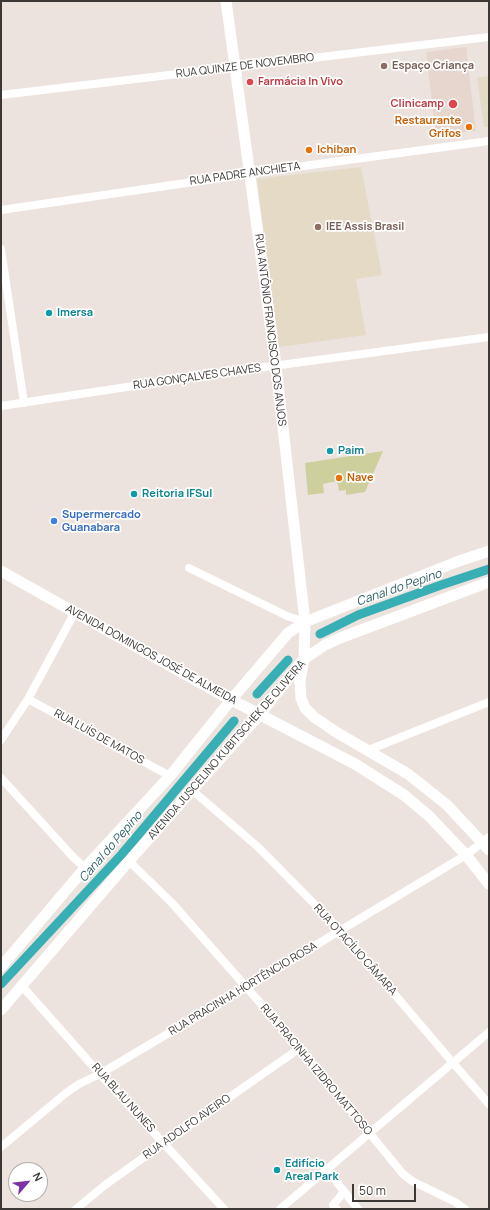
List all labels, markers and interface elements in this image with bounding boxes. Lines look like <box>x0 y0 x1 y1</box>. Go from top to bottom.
street label: RUA QUINZE DE NOVEMBRO <box>175 51 315 81</box>
place label: Espaço Criança <box>392 59 474 73</box>
marker: Espaço Criança <box>379 61 389 71</box>
place label: Farmácia In Vivo <box>258 75 343 89</box>
marker: Farmácia In Vivo <box>245 77 255 87</box>
place label: Clinicamp <box>390 97 444 111</box>
marker: Clinicamp <box>447 98 459 110</box>
place label: Restaurante Grifos <box>395 114 461 140</box>
marker: Restaurante Grifos <box>464 122 474 132</box>
place label: Ichiban <box>317 143 356 157</box>
marker: Ichiban <box>304 145 314 155</box>
street label: RUA PADRE ANCHIETA <box>189 160 301 188</box>
place label: IEE Assis Brasil <box>326 220 404 234</box>
marker: IEE Assis Brasil <box>313 222 323 232</box>
street label: RUA ANTÔNIO FRANCISCO DOS ANJOS <box>252 233 288 427</box>
place label: Imersa <box>57 306 93 320</box>
marker: Imersa <box>44 308 54 318</box>
street label: RUA GONÇALVES CHAVES <box>132 362 262 392</box>
place label: Paim <box>338 444 364 458</box>
marker: Paim <box>325 446 335 456</box>
place label: Nave <box>347 471 373 485</box>
marker: Nave <box>334 473 344 483</box>
place label: Reitoria IFSul <box>142 487 212 501</box>
marker: Reitoria IFSul <box>129 489 139 499</box>
place label: Supermercado Guanabara <box>62 508 141 534</box>
marker: Supermercado Guanabara <box>49 516 59 526</box>
water label: Canal do Pepino <box>355 567 443 609</box>
street label: AVENIDA DOMINGOS JOSÉ DE ALMEIDA <box>63 602 239 708</box>
street label: AVENIDA JUSCELINO KUBITSCHEK DE OLIVEIRA <box>145 658 309 842</box>
street label: RUA LUÍS DE MATOS <box>52 707 146 767</box>
water label: Canal do Pepino <box>76 809 146 885</box>
street label: RUA OTACÍLIO CÂMARA <box>311 902 399 998</box>
street label: RUA PRACINHA HORTÊNCIO ROSA <box>167 939 319 1039</box>
street label: RUA PRACINHA IZIDRO MATTOSO <box>257 1002 375 1138</box>
street label: RUA BLAU NUNES <box>89 1061 157 1135</box>
street label: RUA ADOLFO AVEIRO <box>141 1092 233 1162</box>
place label: Edifício Areal Park <box>285 1157 338 1183</box>
north arrow <box>8 1162 48 1202</box>
marker: Edifício Areal Park <box>272 1165 282 1175</box>
text: N <box>30 1170 47 1184</box>
scale bar <box>354 1176 418 1202</box>
text: 50 m <box>359 1182 386 1199</box>

